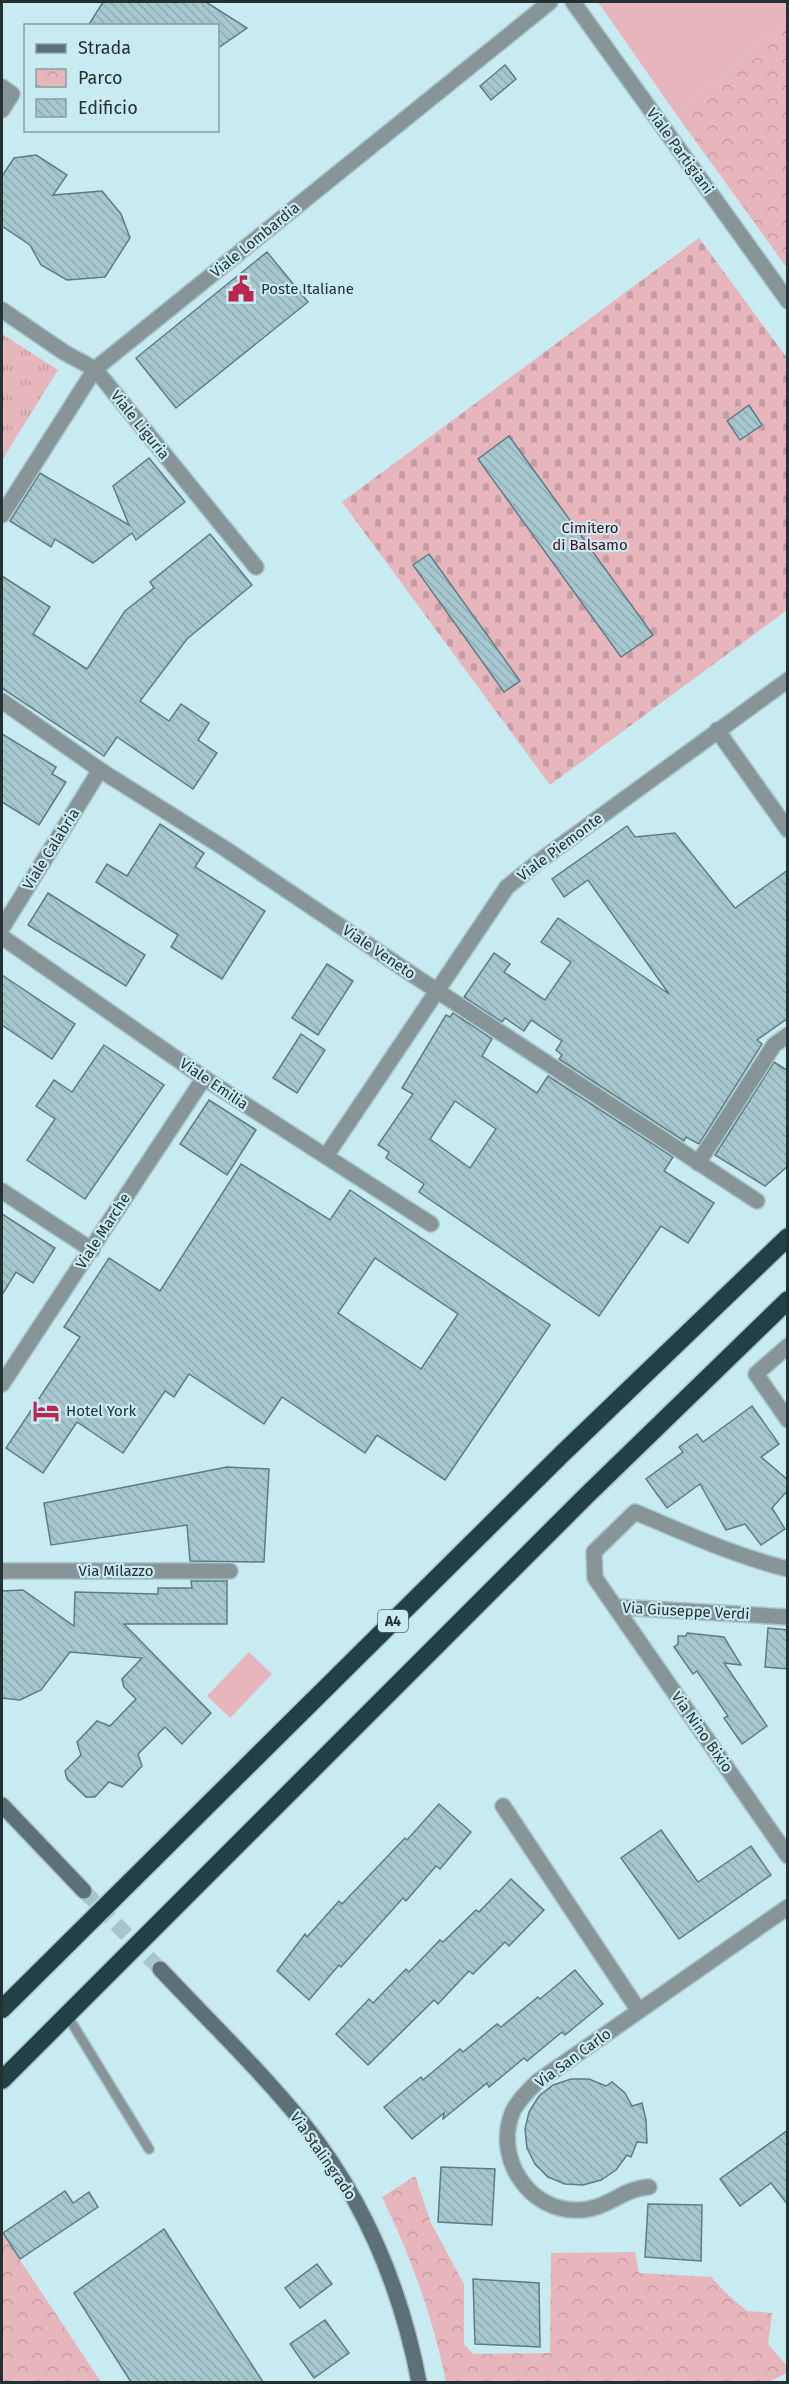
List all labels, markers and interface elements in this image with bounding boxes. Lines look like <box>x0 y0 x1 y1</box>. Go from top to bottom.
legend <box>24 24 219 132</box>
text: Strada <box>78 37 131 59</box>
text: Parco <box>78 67 122 89</box>
text: Edificio <box>78 97 138 119</box>
street label: Viale Partigiani <box>643 105 717 197</box>
street label: Viale Lombardia <box>207 199 303 281</box>
public building icon: Poste Italiane <box>226 274 256 304</box>
place label: Poste Italiane <box>261 280 354 298</box>
street label: Viale Liguria <box>107 387 173 463</box>
park label: Cimitero di Balsamo <box>552 519 628 554</box>
street label: Viale Calabria <box>19 805 83 893</box>
street label: Viale Piemonte <box>514 809 606 885</box>
street label: Viale Veneto <box>339 921 419 983</box>
street label: Viale Emilia <box>176 1055 252 1113</box>
street label: Viale Marche <box>72 1190 134 1272</box>
hotel icon: Hotel York <box>31 1396 61 1426</box>
place label: Hotel York <box>66 1402 137 1420</box>
street label: Via Milazzo <box>79 1562 153 1580</box>
street label: Via Giuseppe Verdi <box>622 1599 750 1623</box>
road number: A4 <box>378 1610 408 1632</box>
street label: Via Nino Bixio <box>668 1688 736 1776</box>
street label: Via San Carlo <box>532 2025 614 2091</box>
street label: Via Stalingrado <box>286 2109 360 2203</box>

